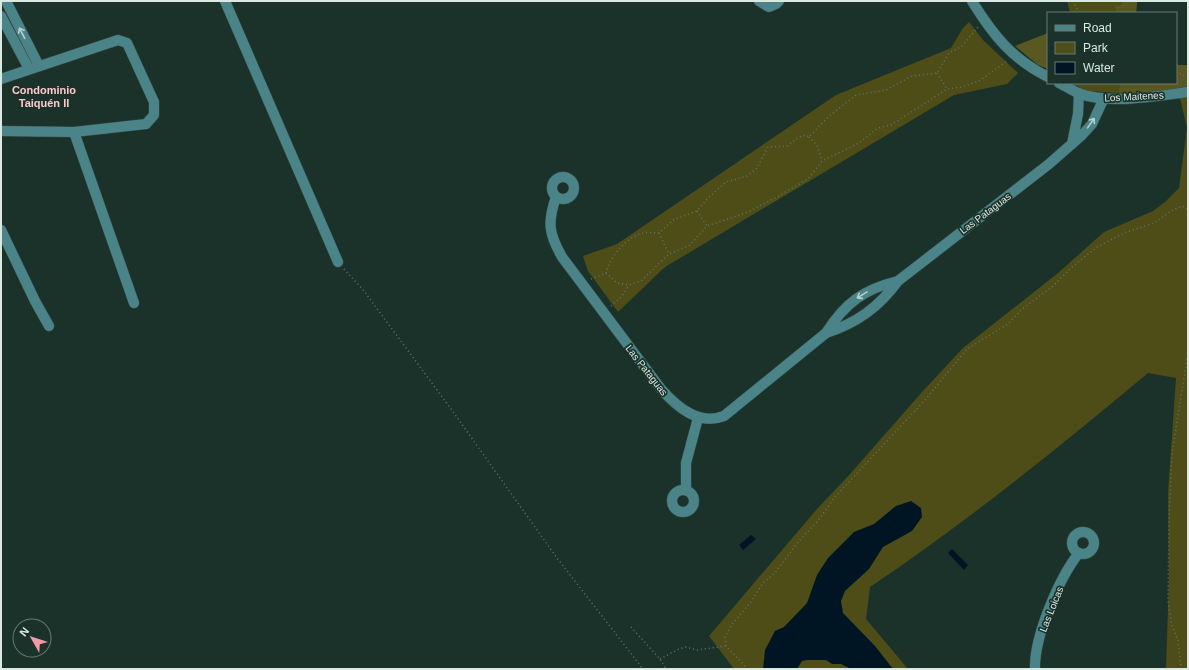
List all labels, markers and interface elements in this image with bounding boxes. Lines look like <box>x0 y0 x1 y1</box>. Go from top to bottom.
legend <box>1047 12 1177 84</box>
text: Road <box>1083 21 1112 35</box>
one-way arrow <box>18 28 26 40</box>
text: Park <box>1083 41 1109 55</box>
text: Water <box>1083 61 1115 75</box>
district label: Condominio Taiquén II <box>12 84 76 109</box>
street label: Los Maitenes <box>1104 89 1164 104</box>
one-way arrow <box>1087 118 1095 129</box>
street label: Las Pataguas <box>958 191 1013 236</box>
one-way arrow <box>856 291 868 299</box>
street label: Las Pataguas <box>623 343 670 398</box>
street label: Las Loicas <box>1037 585 1066 633</box>
north arrow <box>12 618 52 658</box>
text: N <box>17 625 31 639</box>

